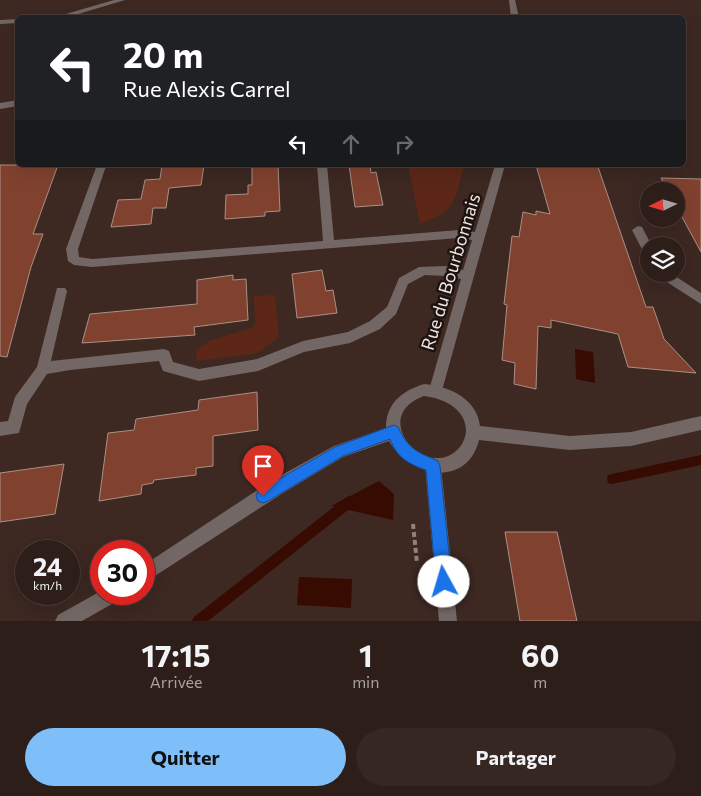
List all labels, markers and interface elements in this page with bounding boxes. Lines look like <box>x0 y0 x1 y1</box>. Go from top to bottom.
text: 20 m <box>123 32 203 75</box>
icon: left <box>40 35 105 100</box>
text: Rue Alexis Carrel <box>123 75 291 102</box>
icon: left <box>284 130 312 158</box>
icon: ahead <box>337 130 365 158</box>
icon: right <box>390 130 418 158</box>
north arrow <box>640 182 685 228</box>
map controls <box>640 182 685 282</box>
street label: Rue du Bourbonnais <box>416 191 484 353</box>
button: layers <box>640 237 685 282</box>
pin <box>242 445 284 496</box>
icon: arrive <box>249 452 277 480</box>
speed limit sign: 30 <box>90 540 155 605</box>
text: 24 <box>33 551 62 581</box>
position arrow <box>417 555 469 607</box>
text: km/h <box>33 578 62 592</box>
text: 17:15 <box>142 636 211 673</box>
text: 1 <box>359 636 373 673</box>
text: 60 <box>521 636 559 673</box>
text: Arrivée <box>150 672 202 691</box>
text: min <box>352 672 379 691</box>
text: m <box>533 672 547 691</box>
button: Quitter <box>25 728 346 786</box>
button: Partager <box>356 728 676 786</box>

